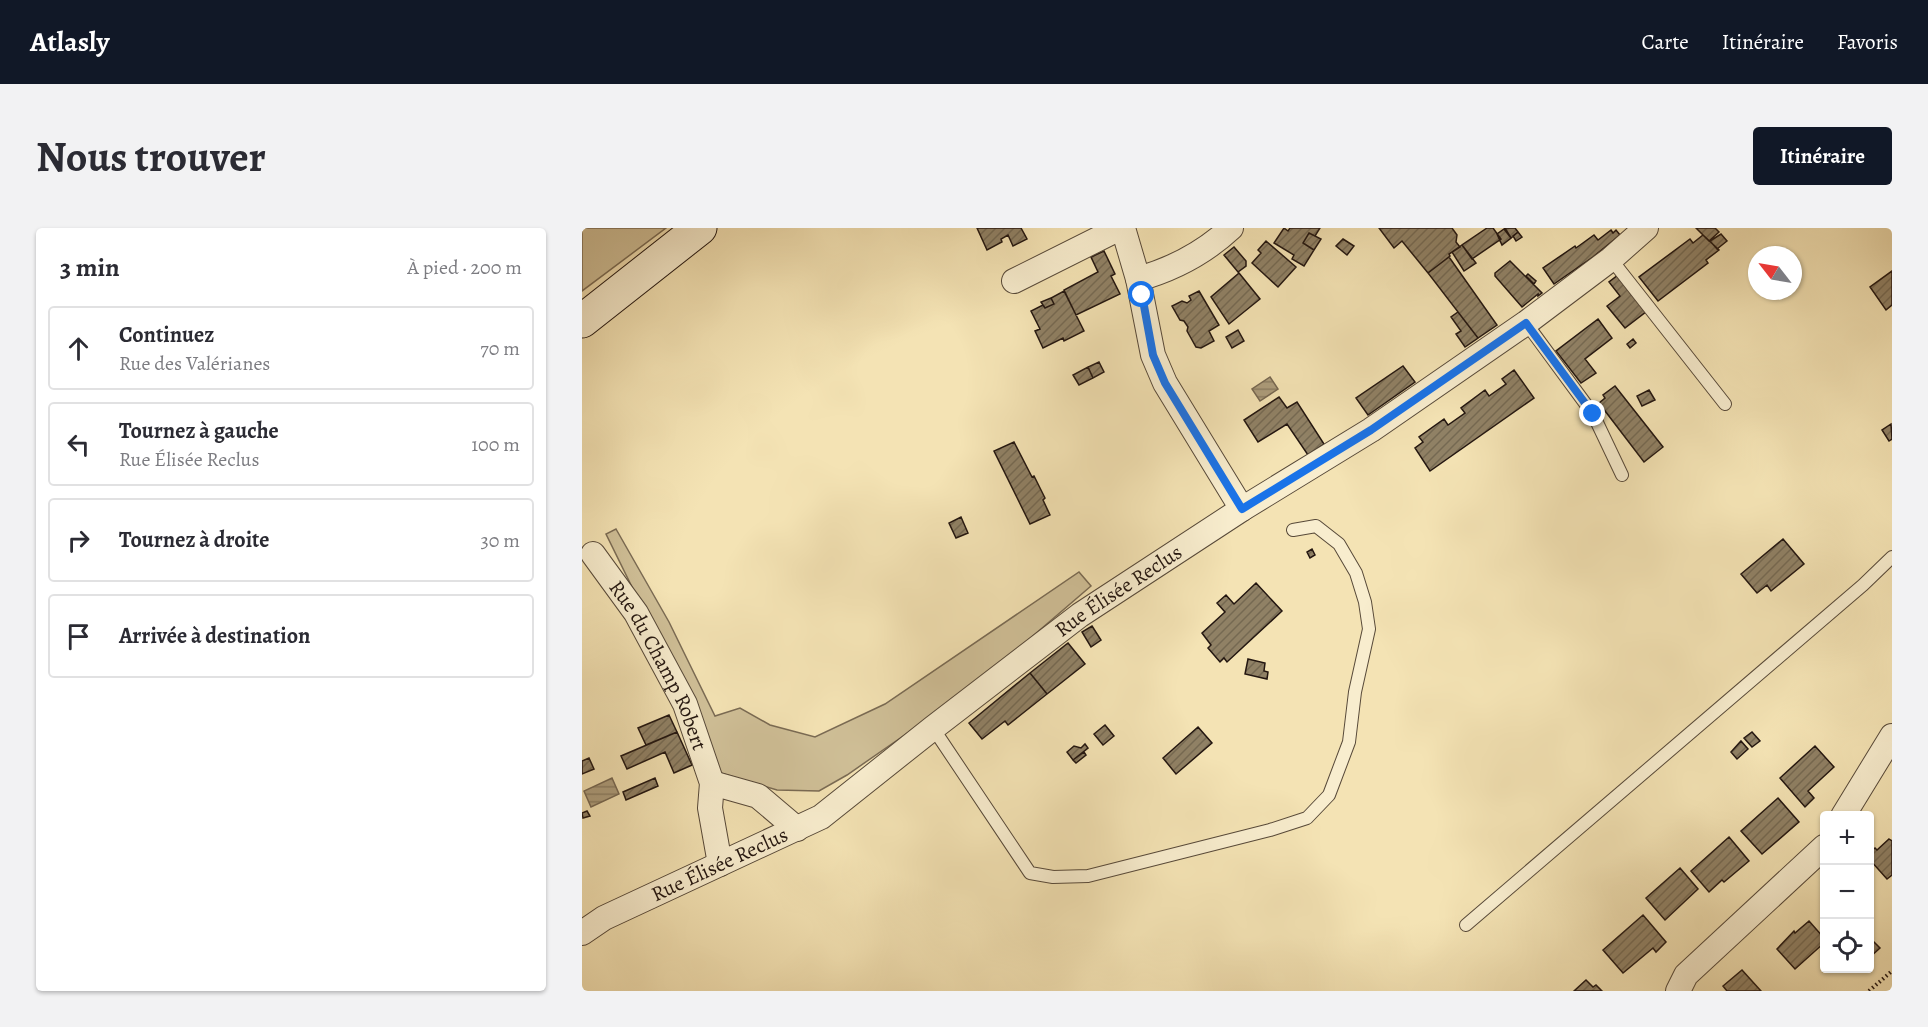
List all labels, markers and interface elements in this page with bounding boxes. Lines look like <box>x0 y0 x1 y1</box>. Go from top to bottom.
text: Atlasly <box>30 23 109 61</box>
text: Carte <box>1641 28 1689 56</box>
text: Itinéraire <box>1722 28 1804 56</box>
text: Favoris <box>1837 28 1898 56</box>
button: Itinéraire <box>1753 127 1892 185</box>
text: Nous trouver <box>36 128 266 185</box>
north arrow <box>1748 246 1802 300</box>
text: 3 min <box>60 250 120 285</box>
text: À pied · 200 m <box>407 254 522 281</box>
route start <box>1128 281 1154 307</box>
text: Continuez <box>119 320 214 350</box>
icon: ahead <box>62 332 95 365</box>
text: 70 m <box>480 335 520 362</box>
text: Rue des Valérianes <box>119 350 270 377</box>
route end <box>1579 400 1605 426</box>
text: Tournez à gauche <box>119 416 279 446</box>
icon: left <box>62 428 95 461</box>
text: 100 m <box>471 431 520 458</box>
text: Rue Élisée Reclus <box>119 446 259 473</box>
icon: right <box>62 524 95 557</box>
text: Tournez à droite <box>119 525 270 555</box>
text: 30 m <box>480 527 520 554</box>
street label: Rue Élisée Reclus <box>1049 538 1188 643</box>
street label: Rue du Champ Robert <box>603 575 714 754</box>
icon: arrive <box>62 620 95 653</box>
text: Arrivée à destination <box>119 621 310 651</box>
map controls <box>1820 811 1874 973</box>
button: + <box>1820 811 1874 865</box>
street label: Rue Élisée Reclus <box>647 820 792 908</box>
button: − <box>1820 865 1874 919</box>
button: locate <box>1820 919 1874 973</box>

